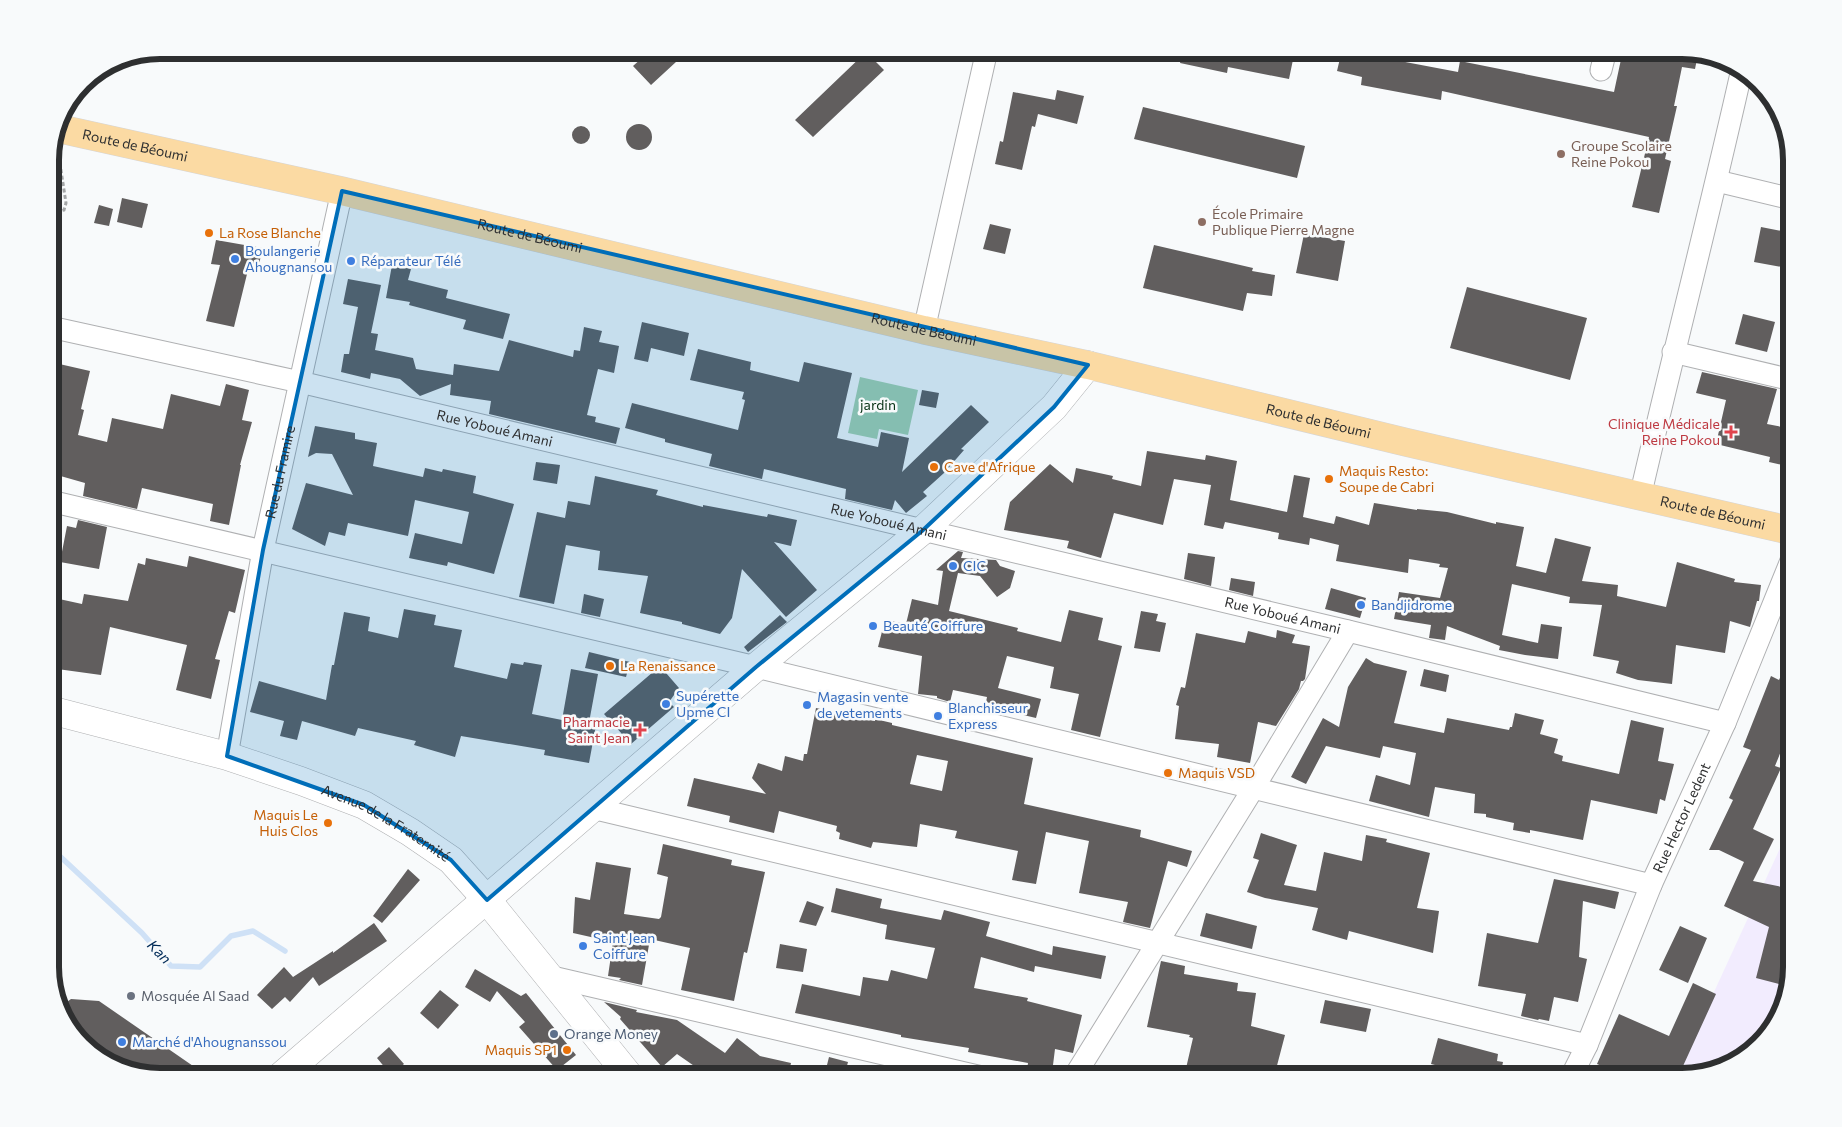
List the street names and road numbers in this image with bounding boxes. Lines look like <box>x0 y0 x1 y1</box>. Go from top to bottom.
street label: Route de Béoumi <box>81 125 190 165</box>
street label: Route de Béoumi <box>476 215 584 256</box>
street label: Route de Béoumi <box>870 309 978 349</box>
street label: Route de Béoumi <box>1264 400 1373 441</box>
street label: Rue Yoboué Amani <box>435 406 555 450</box>
street label: Rue du Framire <box>261 424 298 520</box>
street label: Route de Béoumi <box>1659 492 1767 533</box>
street label: Rue Yoboué Amani <box>829 499 949 543</box>
street label: Rue Yoboué Amani <box>1223 593 1343 637</box>
street label: Rue Hector Ledent <box>1649 760 1714 875</box>
street label: Avenue de la Fraternité <box>319 781 454 865</box>

